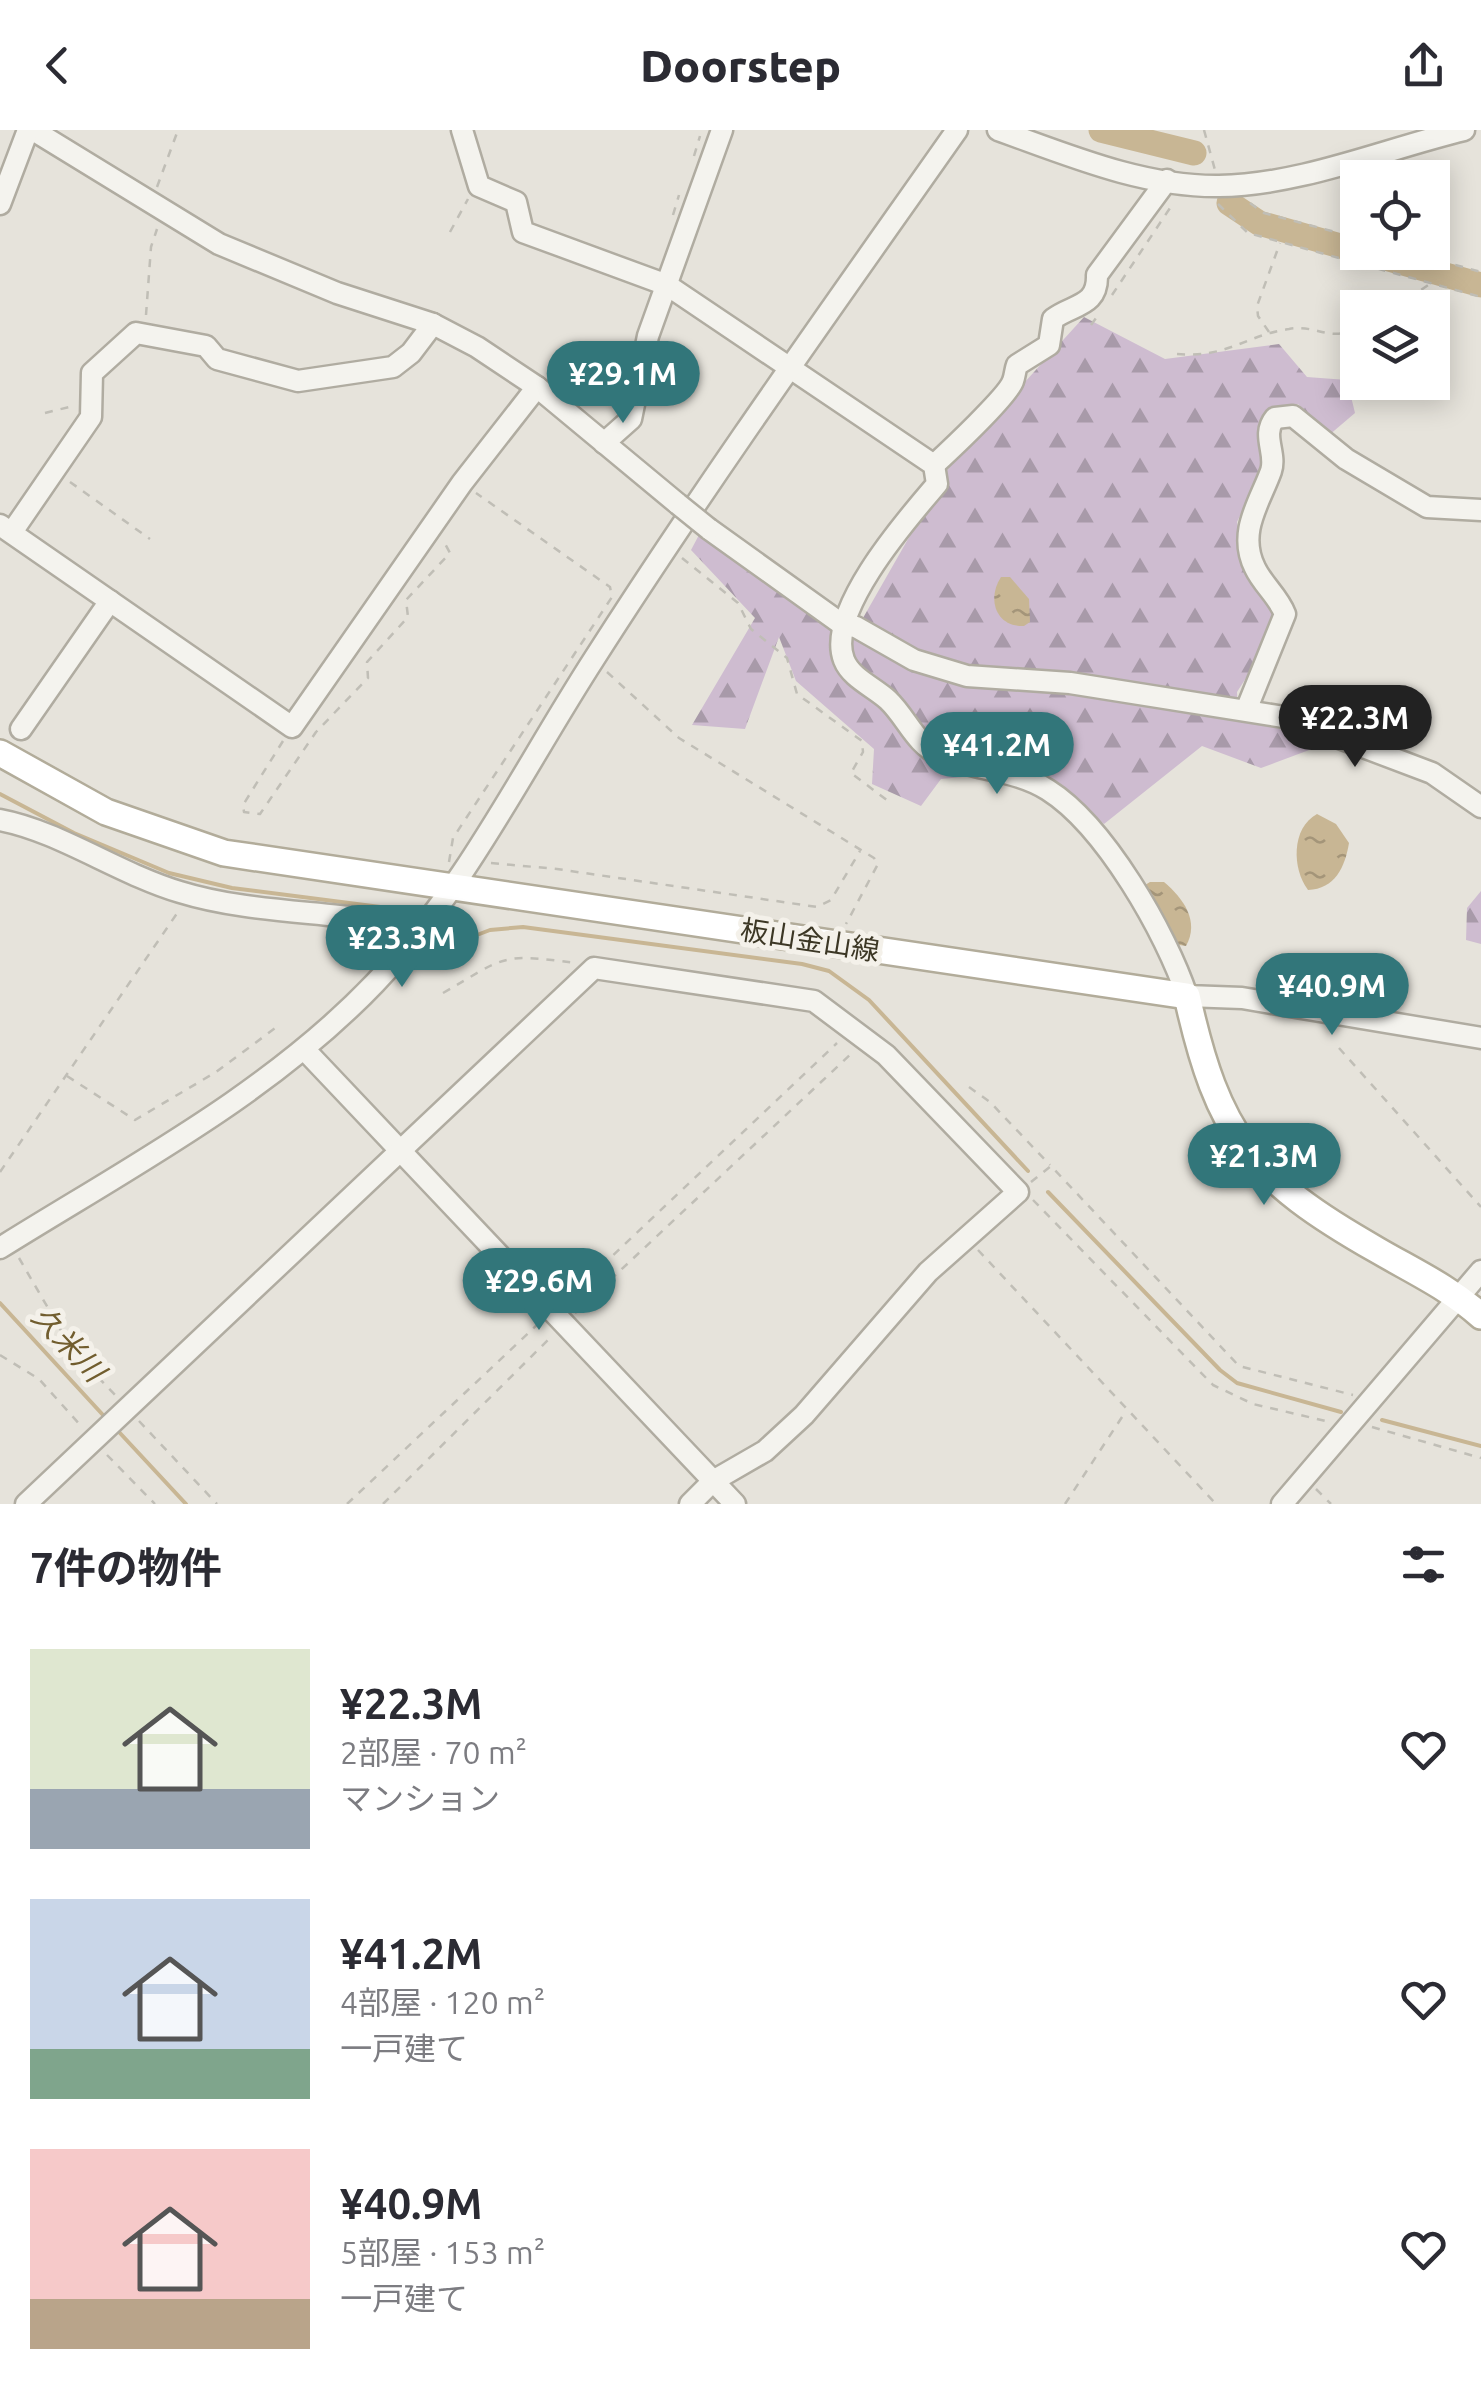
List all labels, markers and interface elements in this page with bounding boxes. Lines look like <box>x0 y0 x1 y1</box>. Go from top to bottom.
icon: back <box>30 38 85 93</box>
icon: share <box>1396 38 1451 93</box>
text: Doorstep <box>640 40 841 91</box>
map controls <box>1340 160 1450 400</box>
button: locate <box>1340 160 1450 270</box>
button: layers <box>1340 290 1450 400</box>
pin: ¥29.1M <box>542 341 704 426</box>
text: ¥29.1M <box>569 355 677 391</box>
pin: ¥22.3M <box>1274 685 1436 770</box>
text: ¥22.3M <box>1301 699 1409 735</box>
pin: ¥41.2M <box>916 712 1078 797</box>
text: ¥41.2M <box>943 726 1051 762</box>
pin: ¥23.3M <box>321 905 483 990</box>
street label: 板山金山線 <box>739 913 882 966</box>
text: ¥23.3M <box>348 919 456 955</box>
pin: ¥40.9M <box>1251 953 1413 1038</box>
text: ¥40.9M <box>1278 967 1386 1003</box>
pin: ¥21.3M <box>1183 1123 1345 1208</box>
text: ¥21.3M <box>1210 1137 1318 1173</box>
pin: ¥29.6M <box>458 1248 620 1333</box>
text: ¥29.6M <box>485 1262 593 1298</box>
water label: 久米川 <box>26 1299 114 1390</box>
icon: filters <box>1396 1537 1451 1592</box>
text: 7件の物件 <box>30 1544 222 1591</box>
text: ¥22.3M <box>340 1680 482 1727</box>
icon: home <box>110 1689 230 1809</box>
icon: heart <box>1396 1722 1451 1777</box>
text: 2部屋 · 70 m² <box>340 1734 527 1770</box>
text: マンション <box>340 1780 500 1816</box>
text: ¥41.2M <box>340 1930 482 1977</box>
icon: home <box>110 1939 230 2059</box>
icon: heart <box>1396 1972 1451 2027</box>
text: 4部屋 · 120 m² <box>340 1984 545 2020</box>
text: 一戸建て <box>340 2030 468 2066</box>
text: ¥40.9M <box>340 2180 482 2227</box>
icon: home <box>110 2189 230 2309</box>
icon: heart <box>1396 2222 1451 2277</box>
text: 5部屋 · 153 m² <box>340 2234 545 2270</box>
text: 一戸建て <box>340 2280 468 2316</box>

